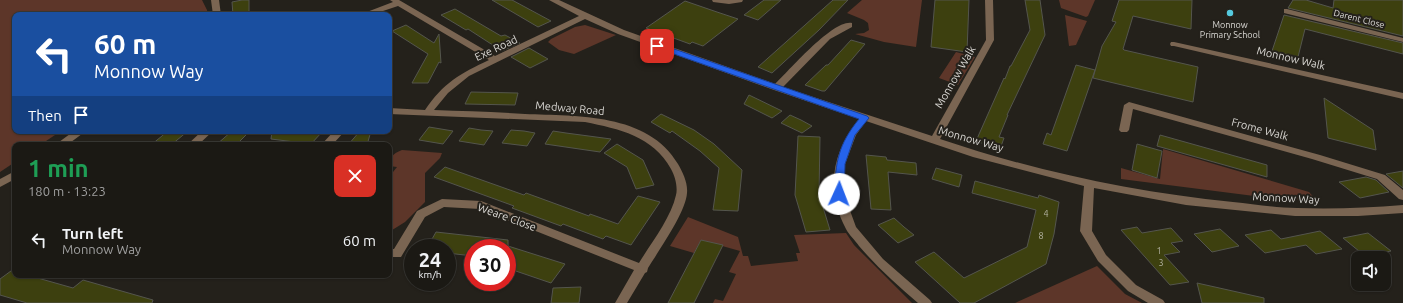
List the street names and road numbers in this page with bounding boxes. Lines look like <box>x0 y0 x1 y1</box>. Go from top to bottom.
street label: Darent Close <box>1333 8 1386 30</box>
street label: Exe Road <box>473 33 519 63</box>
street label: Monnow Walk <box>932 43 978 110</box>
street label: Monnow Walk <box>1256 44 1327 72</box>
street label: Medway Road <box>535 99 605 117</box>
street label: Frome Walk <box>1230 116 1290 142</box>
street label: Monnow Way <box>937 124 1005 154</box>
street label: Monnow Way <box>1252 190 1320 206</box>
street label: Weare Close <box>476 201 538 233</box>

